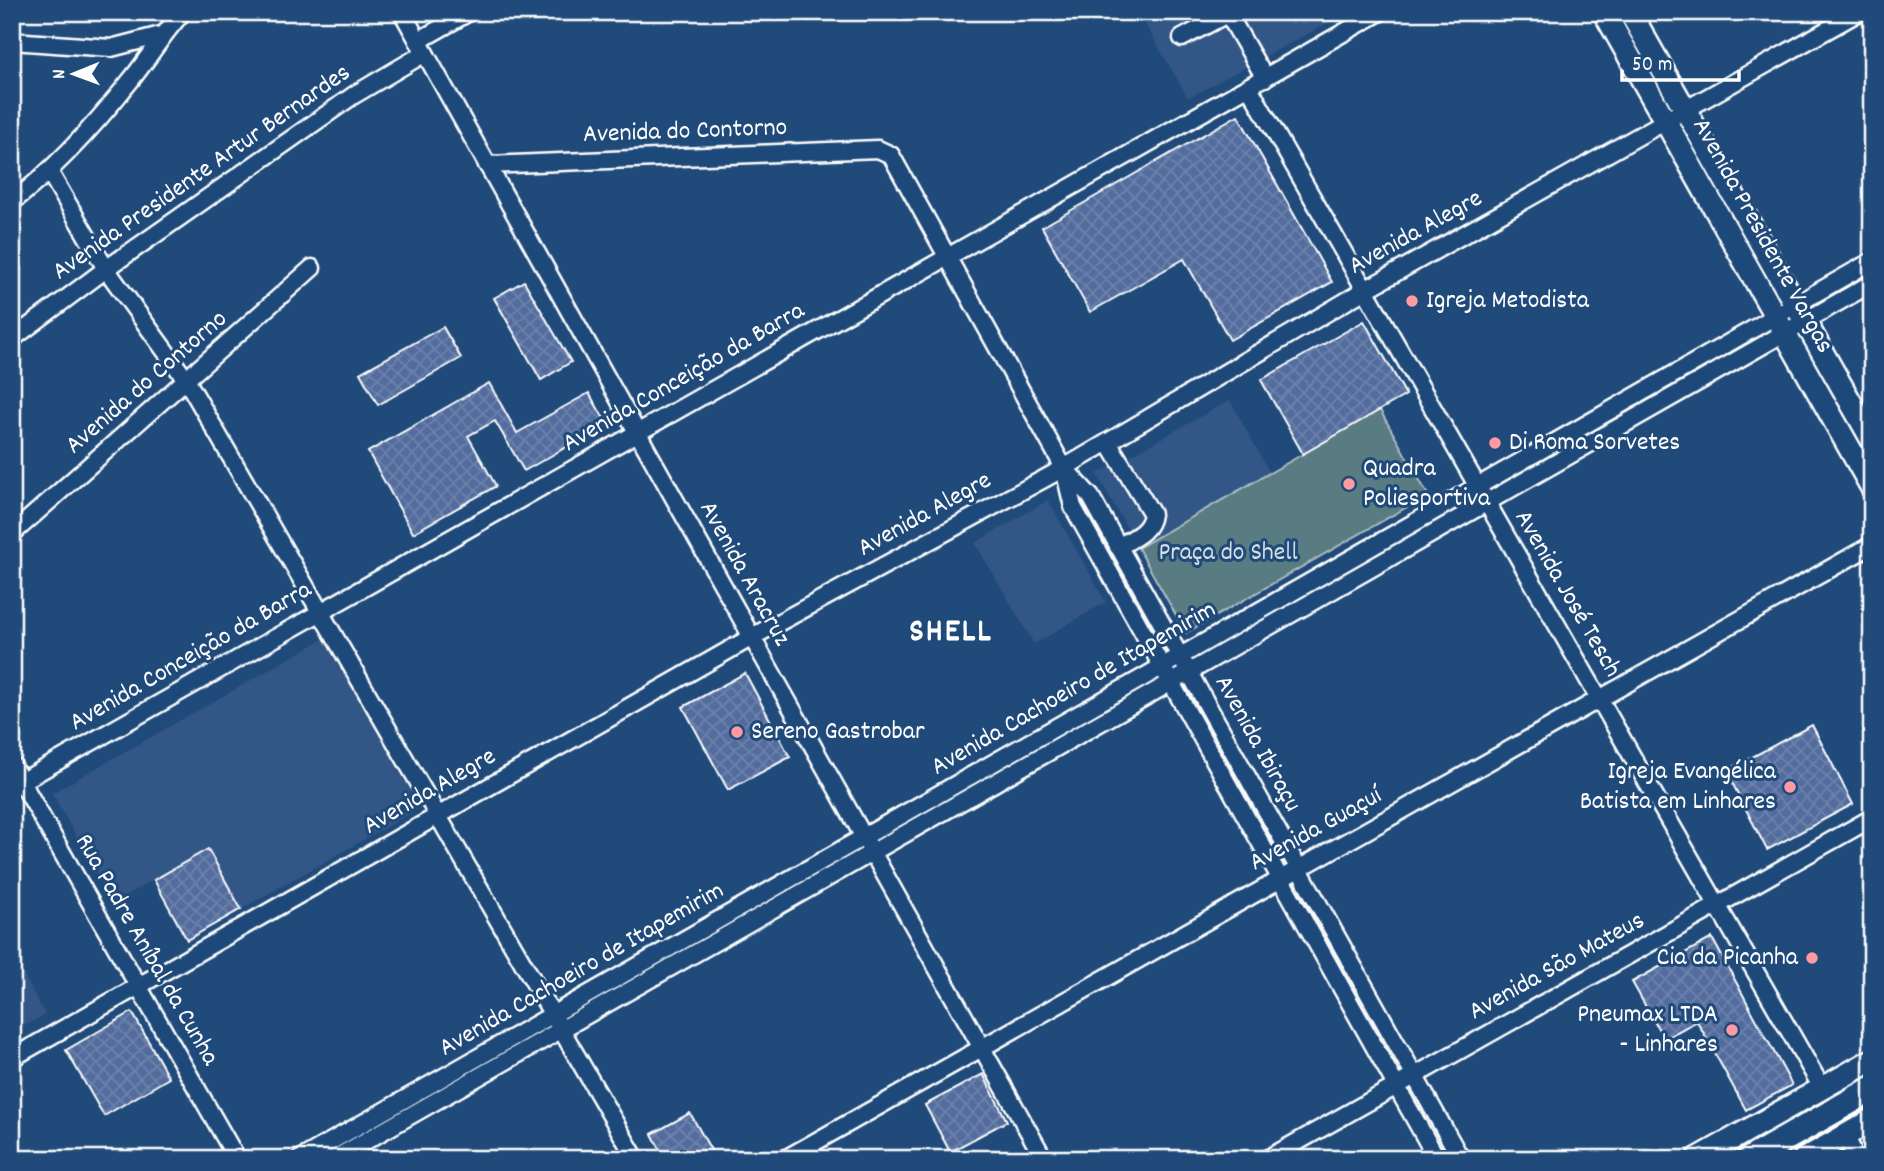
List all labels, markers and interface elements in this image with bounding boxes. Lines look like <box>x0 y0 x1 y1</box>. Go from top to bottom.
north arrow <box>38 38 108 108</box>
scale bar <box>1622 38 1739 82</box>
text: 50 m <box>1632 51 1672 81</box>
street label: Avenida Presidente Artur Bernardes <box>45 55 359 291</box>
text: N <box>47 69 74 79</box>
street label: Avenida do Contorno <box>582 110 788 154</box>
street label: Avenida Presidente Vargas <box>1682 112 1842 360</box>
street label: Avenida Alegre <box>1342 181 1490 285</box>
place label: Igreja Metodista <box>1426 283 1590 320</box>
street label: Avenida Conceição da Barra <box>556 293 813 463</box>
marker: Igreja Metodista <box>1404 293 1420 309</box>
street label: Avenida do Contorno <box>58 302 236 464</box>
place label: Di Roma Sorvetes <box>1509 425 1680 462</box>
marker: Di Roma Sorvetes <box>1487 435 1503 451</box>
place label: Quadra Poliesportiva <box>1363 451 1491 518</box>
street label: Avenida Alegre <box>851 463 999 567</box>
marker: Quadra Poliesportiva <box>1341 476 1357 492</box>
street label: Avenida Aracruz <box>689 495 799 653</box>
street label: Avenida José Tesch <box>1504 503 1630 685</box>
park label: Praça do Shell <box>1158 535 1298 572</box>
street label: Avenida Conceição da Barra <box>63 572 320 742</box>
street label: Avenida Cachoeiro de Itapemirim <box>925 592 1223 786</box>
district label: SHELL <box>909 610 993 657</box>
street label: Avenida Ibiraçu <box>1204 669 1310 819</box>
place label: Sereno Gastrobar <box>751 714 925 751</box>
marker: Sereno Gastrobar <box>729 724 745 740</box>
street label: Avenida Alegre <box>357 739 503 845</box>
place label: Igreja Evangélica Batista em Linhares <box>1580 754 1777 821</box>
street label: Avenida Guaçuí <box>1243 777 1391 882</box>
marker: Igreja Evangélica Batista em Linhares <box>1782 779 1798 795</box>
street label: Rua Padre Aníbal da Cunha <box>64 827 228 1074</box>
street label: Avenida Cachoeiro de Itapemirim <box>433 873 731 1067</box>
street label: Avenida São Mateus <box>1462 903 1652 1031</box>
place label: Cia da Picanha <box>1657 940 1799 977</box>
marker: Cia da Picanha <box>1804 950 1820 966</box>
place label: Pneumax LTDA - Linhares <box>1577 997 1718 1064</box>
marker: Pneumax LTDA - Linhares <box>1724 1022 1740 1038</box>

